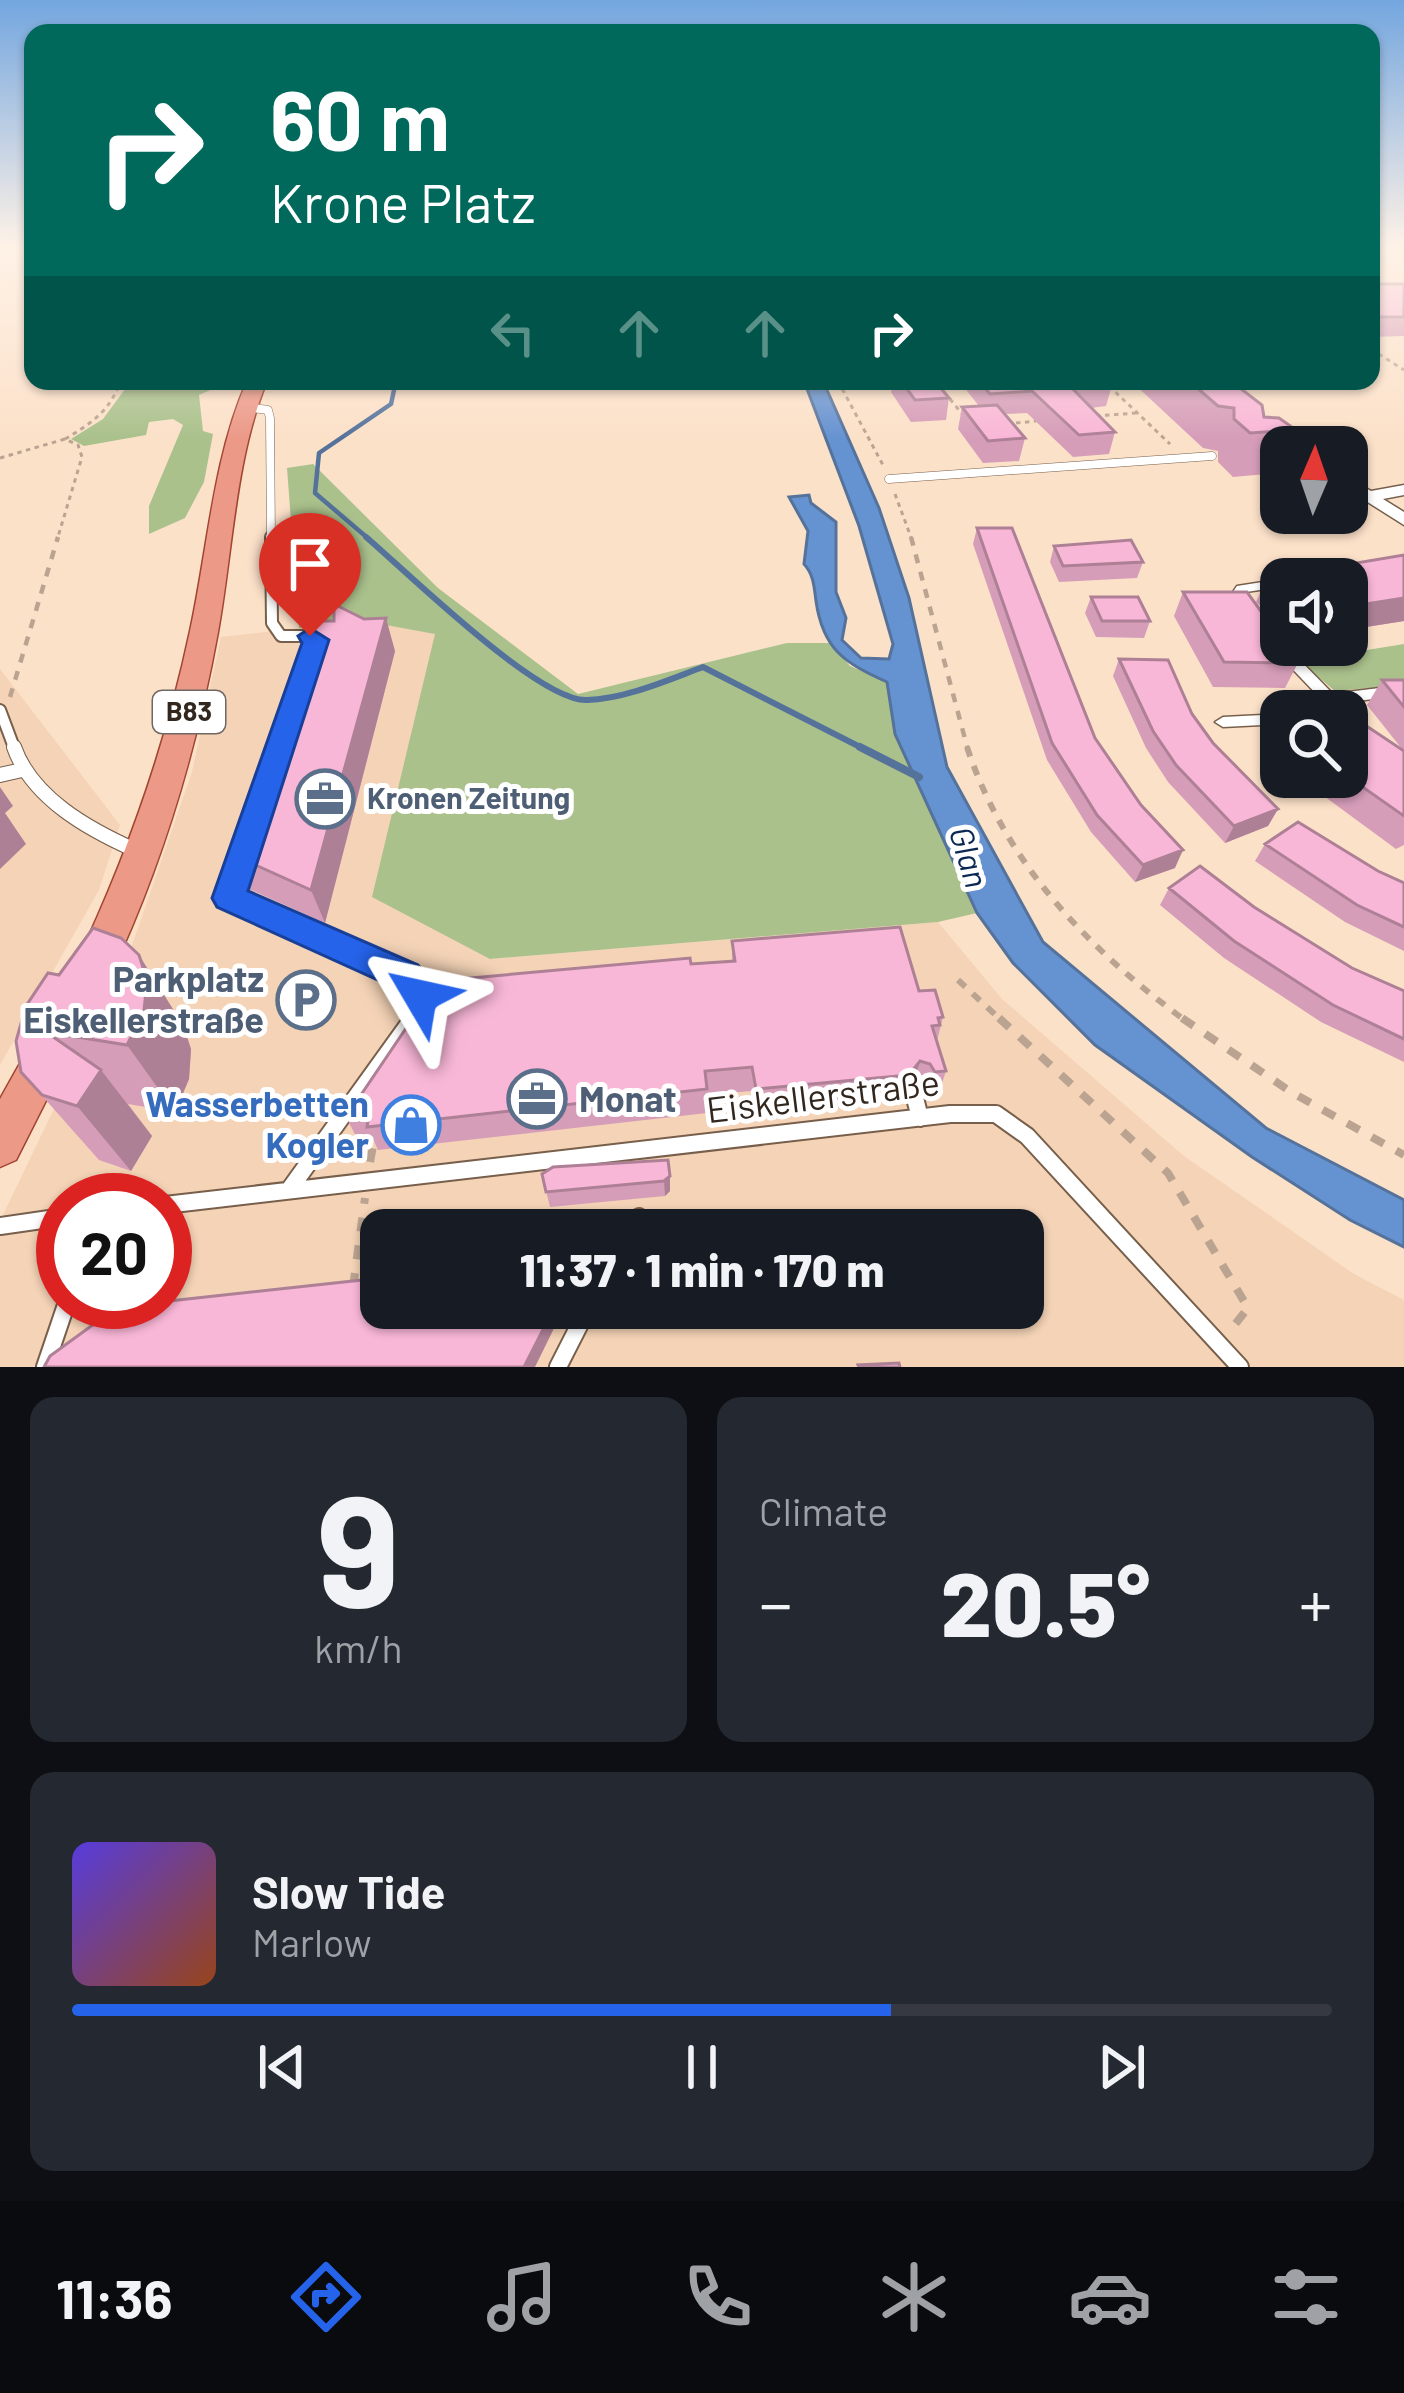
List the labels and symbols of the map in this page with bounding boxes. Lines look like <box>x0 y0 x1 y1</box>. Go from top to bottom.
north arrow <box>1260 426 1368 534</box>
pin <box>259 513 361 636</box>
road number: B83 <box>153 691 225 733</box>
office icon: Kronen Zeitung <box>294 768 356 830</box>
place label: Kronen Zeitung <box>367 779 570 815</box>
water label: Glan <box>942 821 998 892</box>
position arrow <box>357 933 483 1059</box>
place label: Parkplatz Eiskellerstraße <box>23 956 264 1040</box>
parking icon: Parkplatz Eiskellerstraße <box>275 969 337 1031</box>
street label: Eiskellerstraße <box>704 1059 942 1130</box>
office icon: Monat <box>506 1068 568 1130</box>
place label: Monat <box>579 1076 677 1119</box>
place label: Wasserbetten Kogler <box>145 1081 369 1165</box>
shop icon: Wasserbetten Kogler <box>380 1094 442 1156</box>
speed limit sign: 20 <box>36 1173 192 1329</box>

